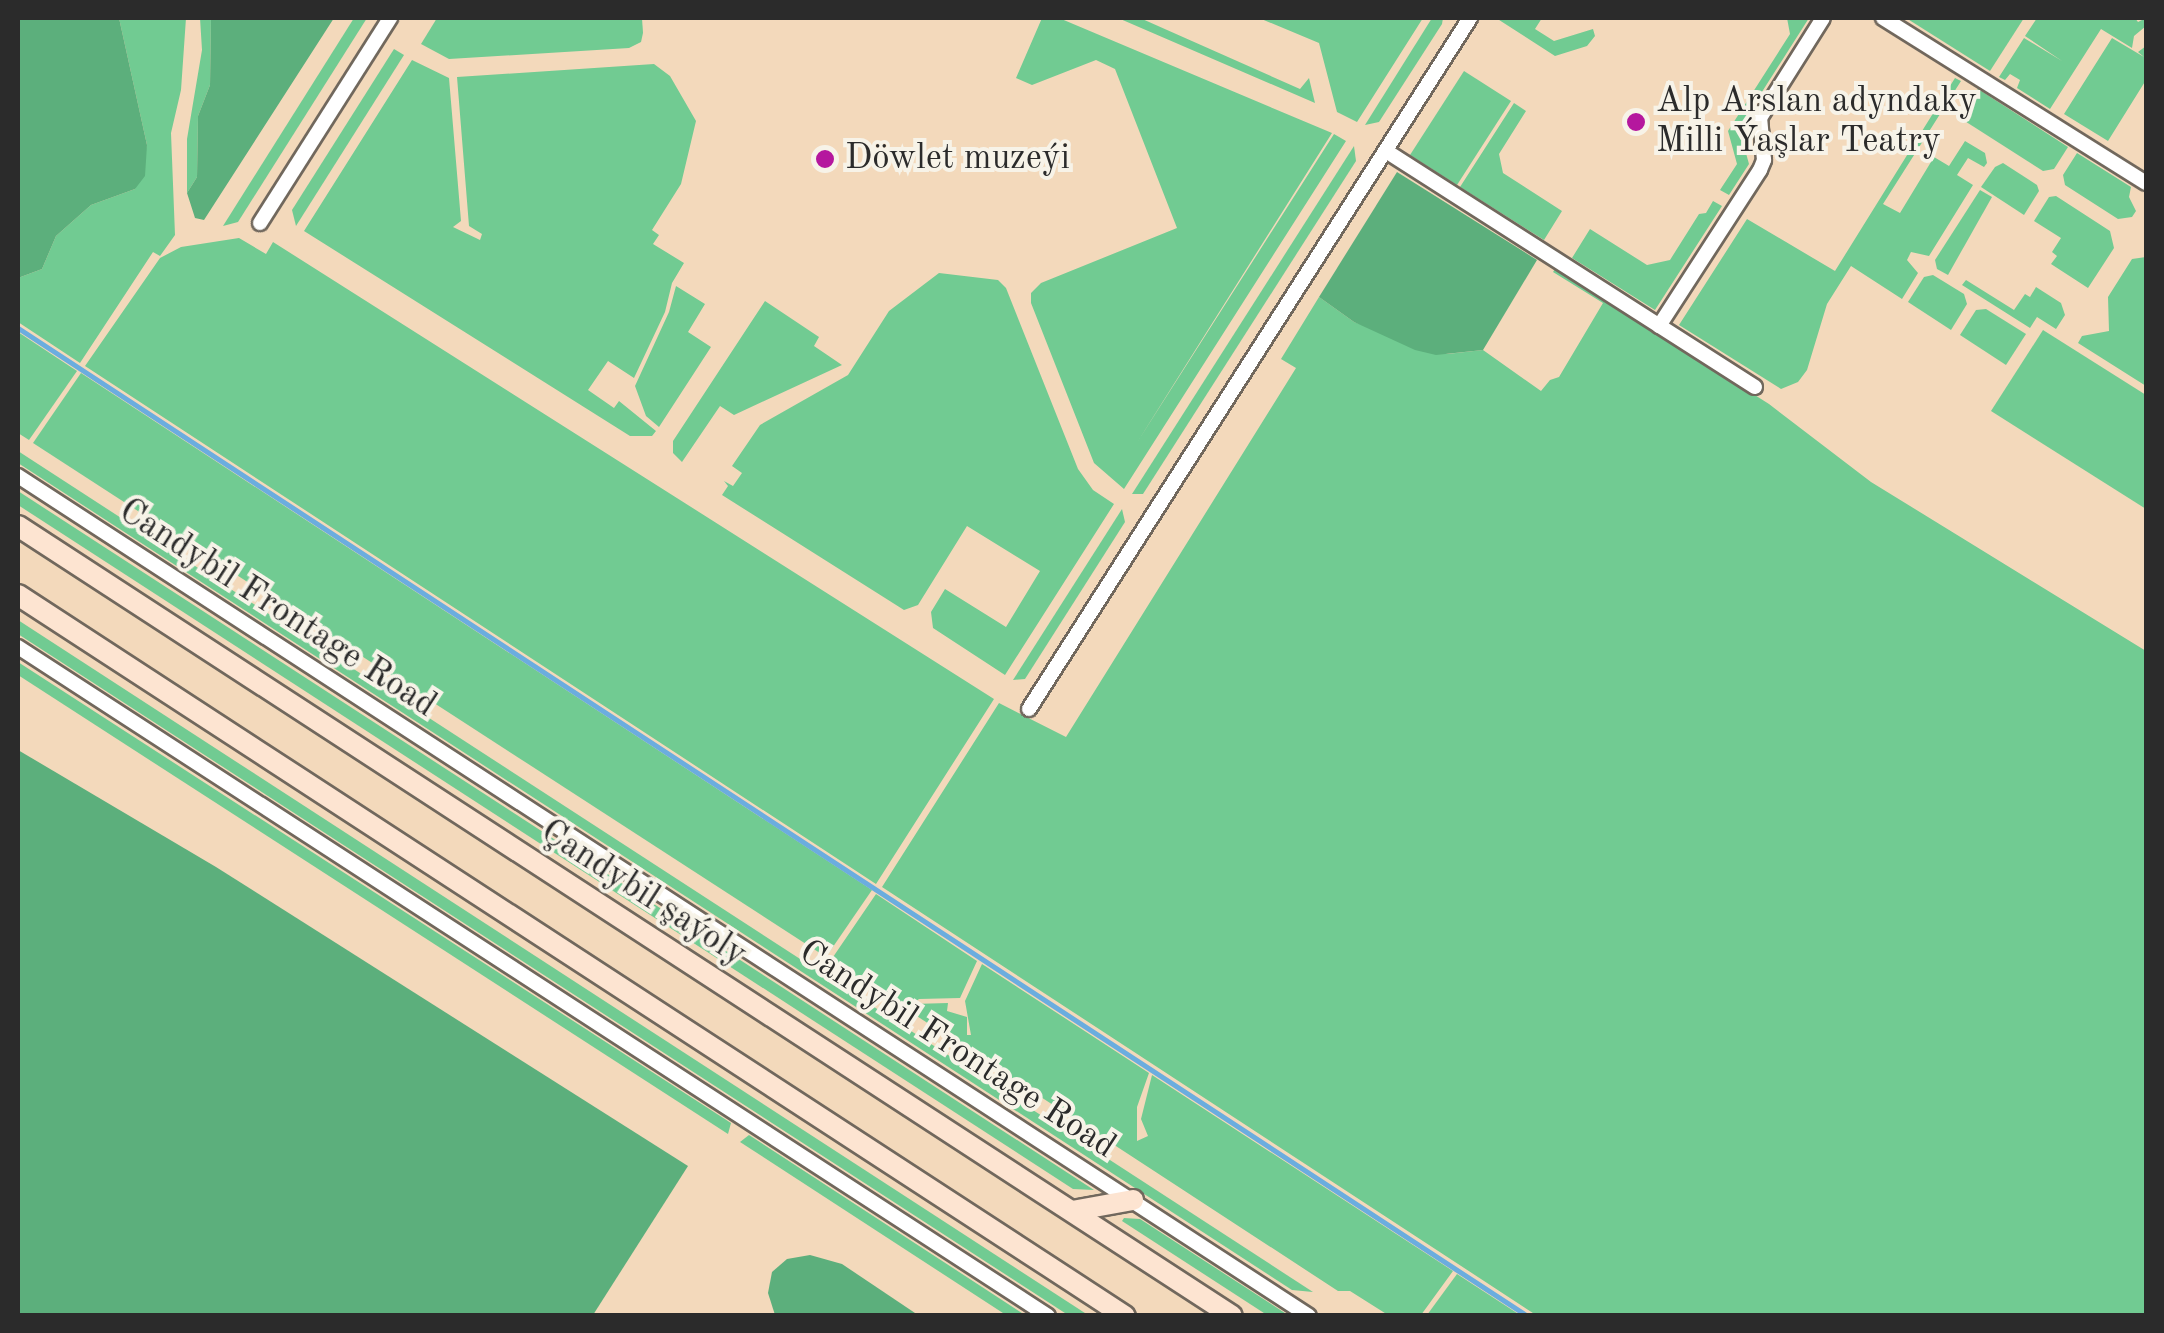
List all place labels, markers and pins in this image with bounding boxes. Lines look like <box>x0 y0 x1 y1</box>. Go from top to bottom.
place label: Alp Arslan adyndaky Milli Ýaşlar Teatry <box>1656 81 1977 163</box>
marker: Alp Arslan adyndaky Milli Ýaşlar Teatry <box>1625 111 1647 133</box>
place label: Döwlet muzeýi <box>845 138 1070 180</box>
marker: Döwlet muzeýi <box>814 148 836 170</box>

